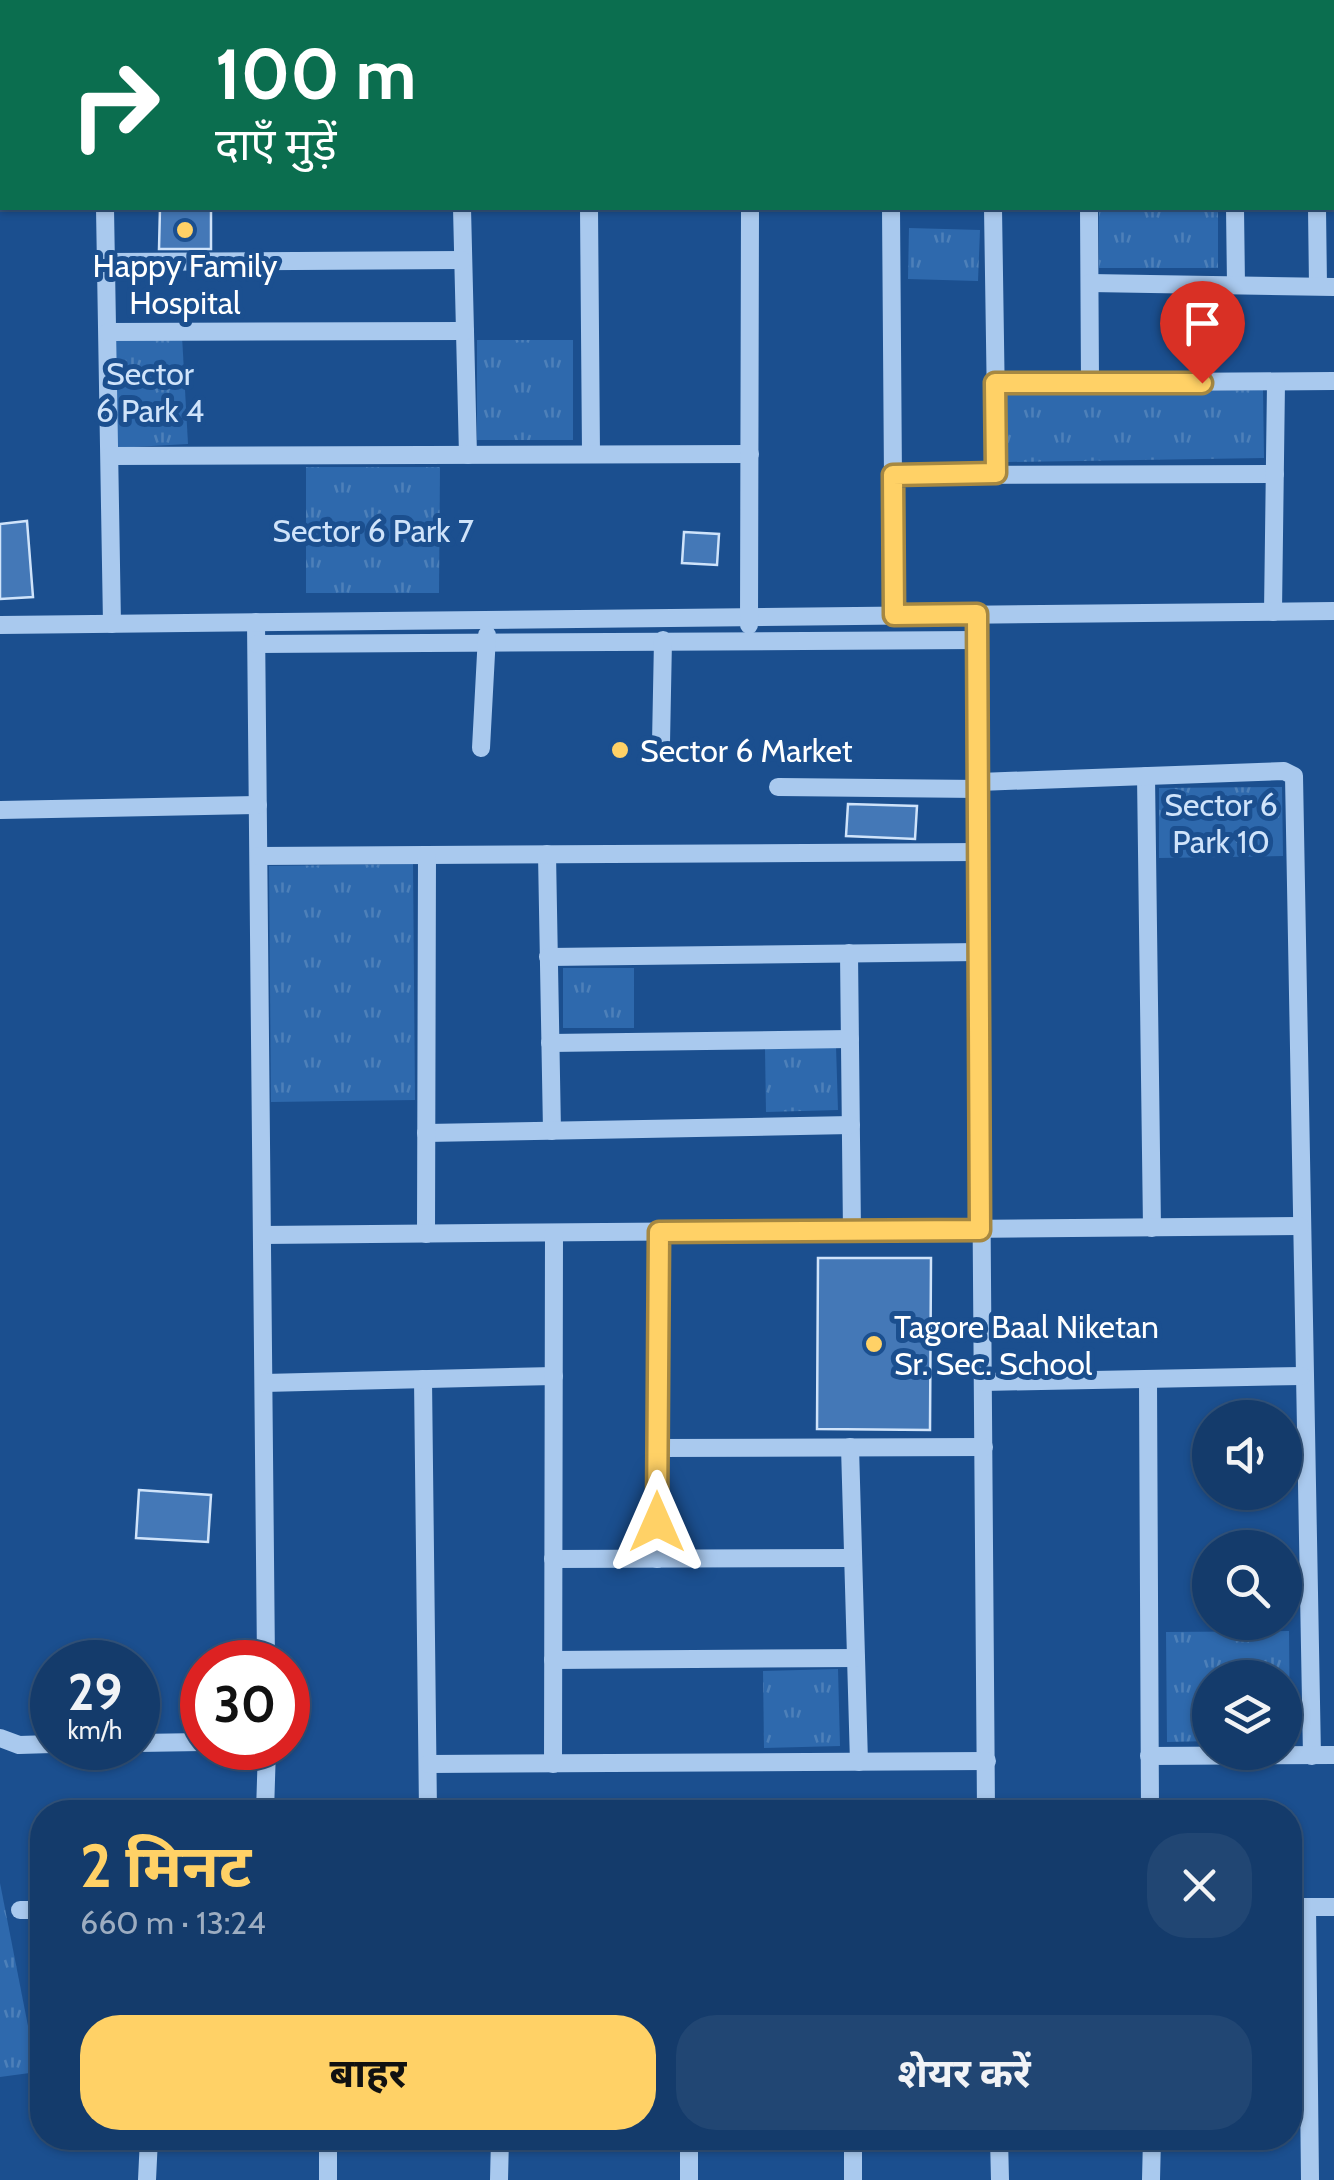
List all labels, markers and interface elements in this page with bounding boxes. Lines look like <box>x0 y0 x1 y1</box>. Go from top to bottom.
text: 100 m <box>215 31 416 117</box>
icon: right <box>50 40 180 170</box>
text: दाएँ मुड़ें <box>215 117 337 171</box>
marker: Happy Family Hospital <box>174 219 196 241</box>
place label: Happy Family Hospital <box>93 246 277 322</box>
pin <box>1160 281 1245 384</box>
icon: arrive <box>1175 296 1230 351</box>
park label: Sector 6 Park 4 <box>96 354 204 430</box>
park label: Sector 6 Park 7 <box>272 511 474 550</box>
place label: Sector 6 Market <box>640 731 853 770</box>
marker: Sector 6 Market <box>609 739 631 761</box>
park label: Sector 6 Park 10 <box>1164 785 1278 861</box>
place label: Tagore Baal Niketan Sr. Sec. School <box>894 1307 1159 1383</box>
marker: Tagore Baal Niketan Sr. Sec. School <box>863 1333 885 1355</box>
map controls <box>1192 1400 1302 1770</box>
button: sound <box>1192 1400 1302 1510</box>
position arrow <box>605 1470 709 1574</box>
button: search <box>1192 1530 1302 1640</box>
speed limit sign: 30 <box>180 1640 310 1770</box>
button: layers <box>1192 1660 1302 1770</box>
text: 29 <box>68 1662 122 1723</box>
text: km/h <box>68 1715 122 1745</box>
text: 2 मिनट <box>80 1829 251 1902</box>
button: close <box>1147 1833 1252 1938</box>
text: 660 m · 13:24 <box>80 1903 266 1942</box>
button: बाहर <box>80 2015 656 2130</box>
button: शेयर करें <box>676 2015 1252 2130</box>

